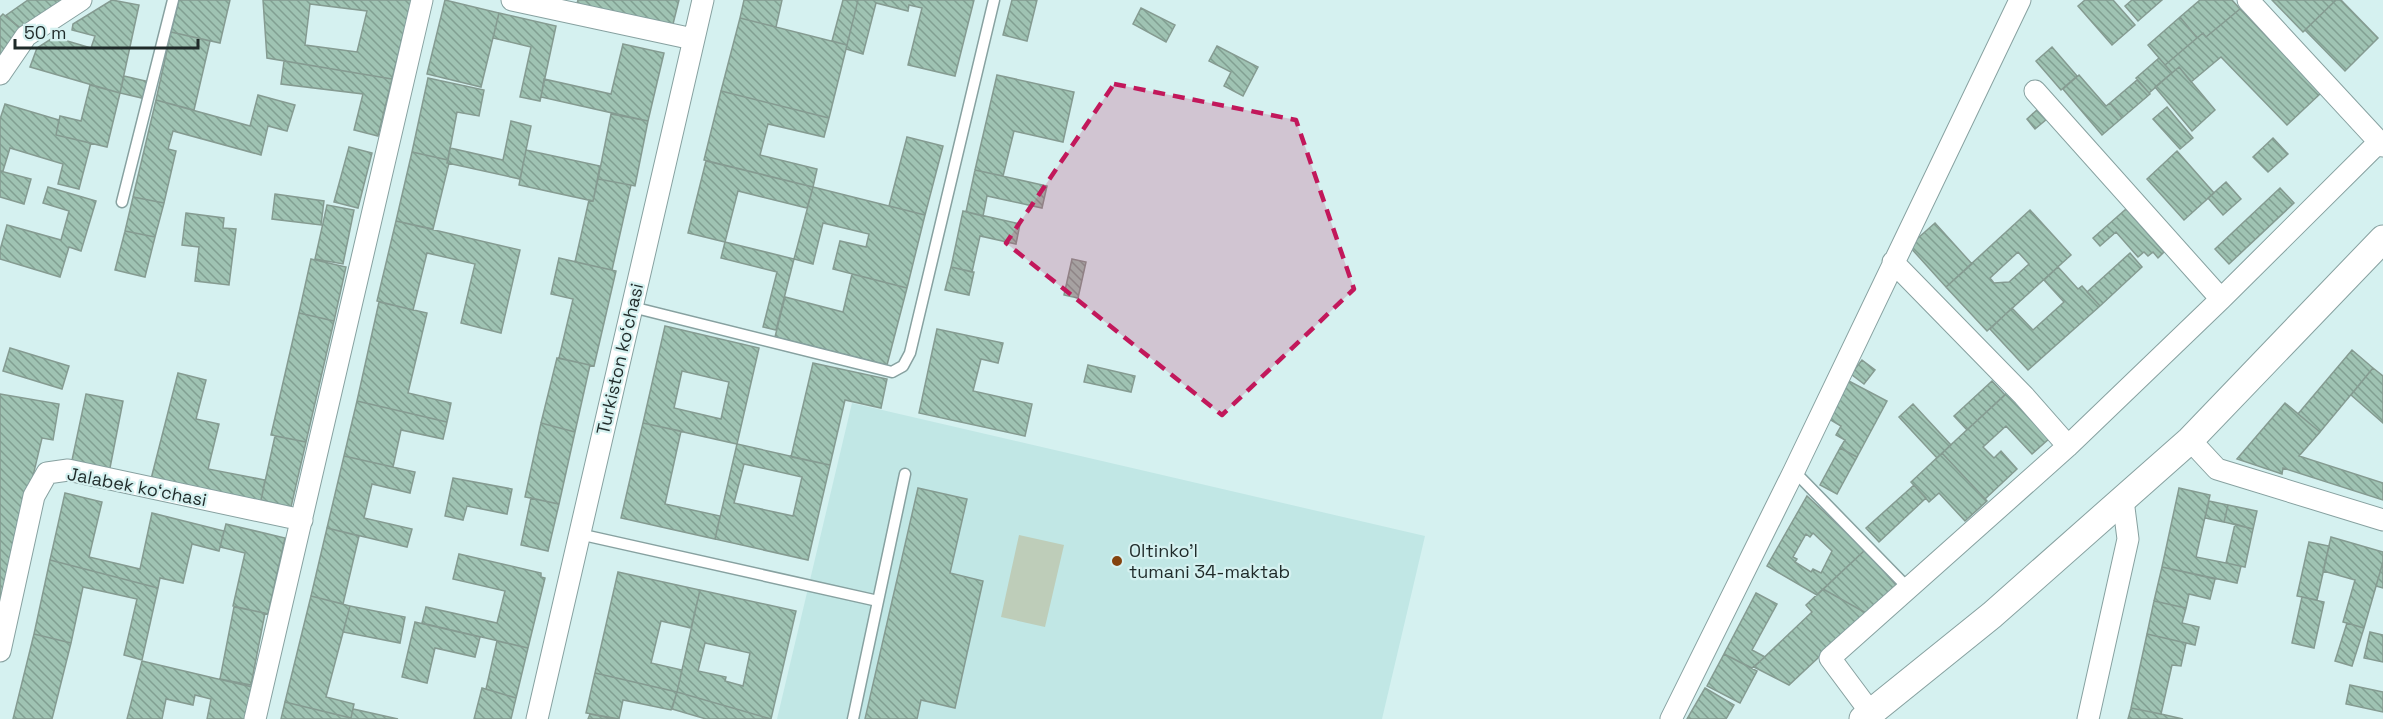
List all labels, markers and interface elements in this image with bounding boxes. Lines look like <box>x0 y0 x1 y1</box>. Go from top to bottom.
scale bar <box>15 12 198 50</box>
text: 50 m <box>24 21 66 44</box>
street label: Turkiston koʻchasi <box>591 281 648 437</box>
street label: Jalabek koʻchasi <box>65 462 209 511</box>
place label: Oltinko'l tumani 34-maktab <box>1129 539 1290 583</box>
marker: Oltinko'l tumani 34-maktab <box>1110 554 1124 568</box>

